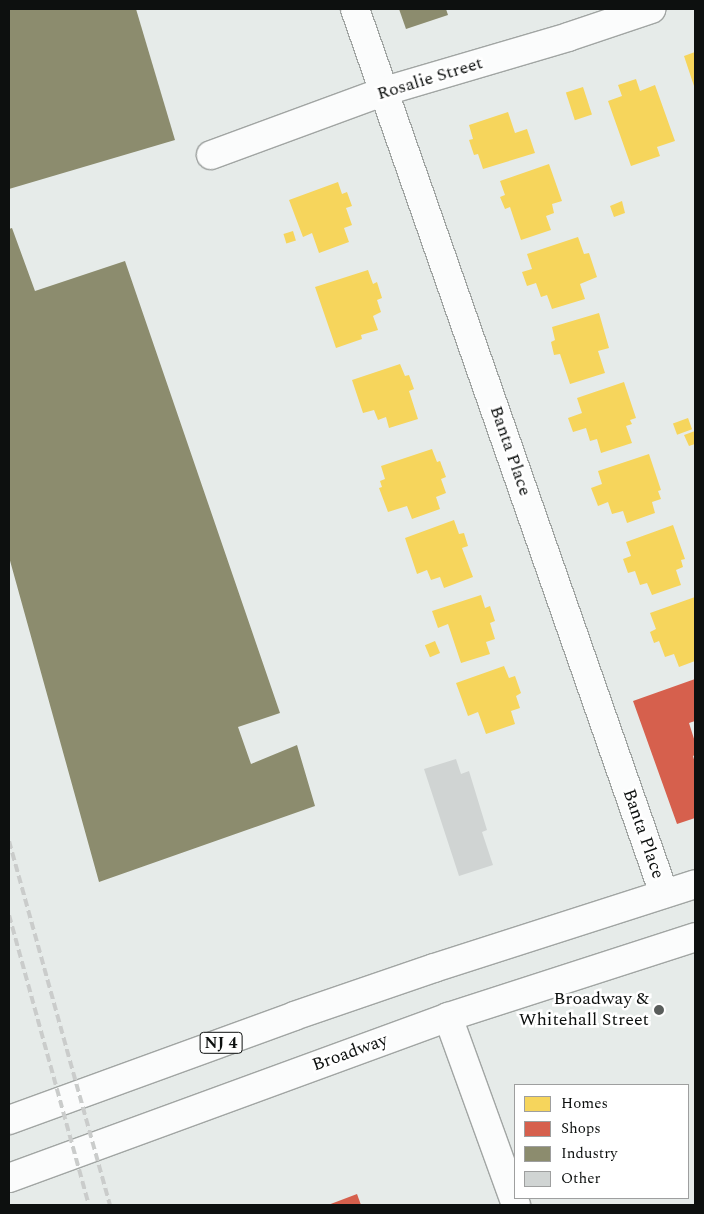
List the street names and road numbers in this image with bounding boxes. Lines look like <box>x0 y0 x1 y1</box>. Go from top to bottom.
street label: Rosalie Street <box>374 53 486 105</box>
street label: Banta Place <box>485 403 535 499</box>
street label: Banta Place <box>618 786 668 882</box>
street label: Broadway <box>309 1029 391 1077</box>
road number: NJ 4 <box>198 1030 244 1056</box>

